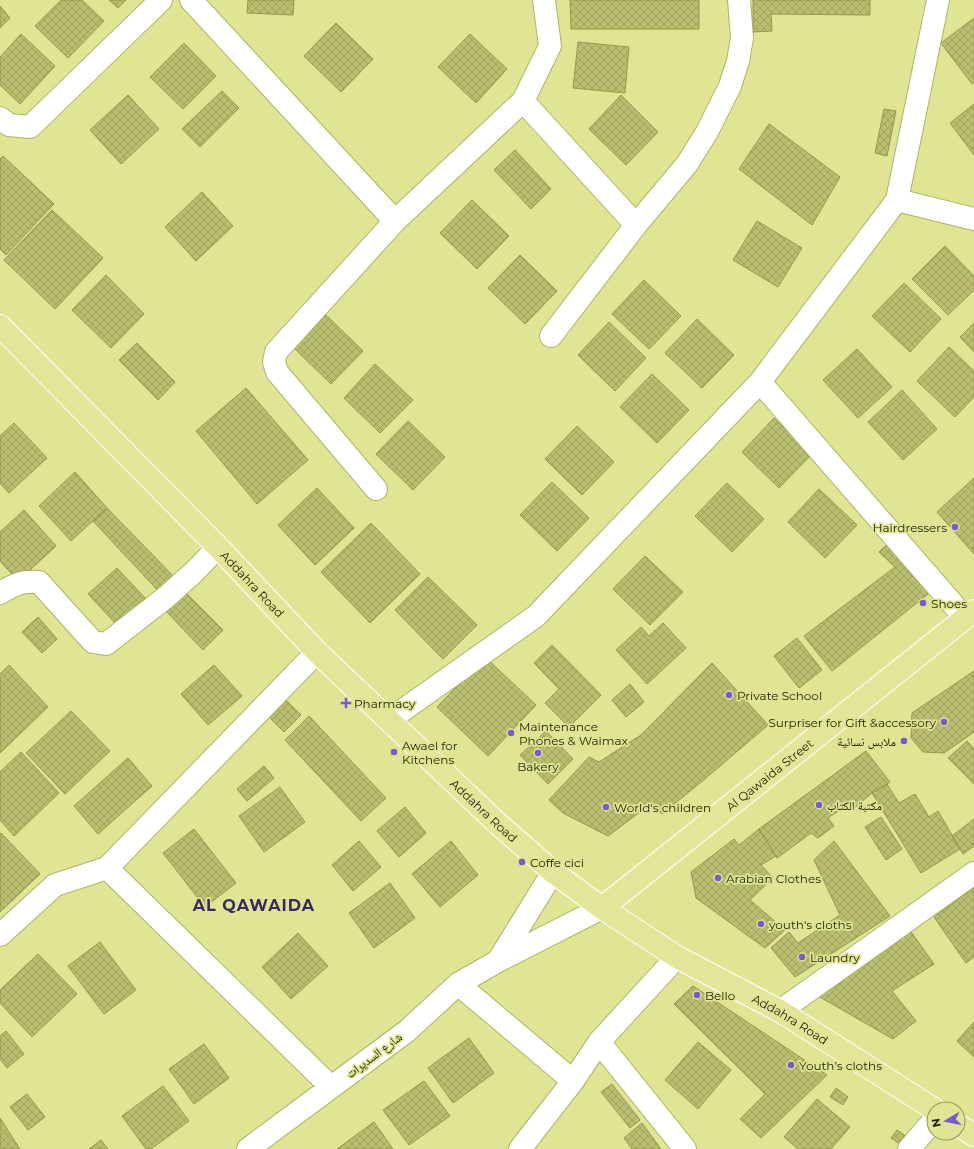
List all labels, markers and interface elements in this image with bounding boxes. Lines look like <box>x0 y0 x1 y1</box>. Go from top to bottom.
place label: Hairdressers <box>873 520 947 535</box>
marker: Hairdressers <box>950 522 960 532</box>
street label: Addahra Road <box>218 547 288 620</box>
place label: Shoes <box>931 596 967 611</box>
marker: Shoes <box>918 598 928 608</box>
place label: Private School <box>737 688 822 703</box>
marker: Private School <box>724 690 734 700</box>
place label: Pharmacy <box>354 696 416 711</box>
marker: Pharmacy <box>341 698 351 708</box>
place label: Surpriser for Gift &accessory <box>768 715 936 730</box>
marker: Surpriser for Gift &accessory <box>939 717 949 727</box>
place label: Maintenance Phones & Waimax <box>519 719 629 748</box>
marker: Maintenance Phones & Waimax <box>506 728 516 738</box>
place label: ملابس نسائية <box>837 734 896 749</box>
street label: Al Qawaida Street <box>723 735 816 814</box>
marker: ملابس نسائية <box>899 736 909 746</box>
place label: Awael for Kitchens <box>402 738 458 767</box>
marker: Awael for Kitchens <box>389 747 399 757</box>
marker: Bakery <box>533 748 543 758</box>
place label: Bakery <box>517 759 559 774</box>
street label: Addahra Road <box>448 776 521 845</box>
place label: مكتبة الكتاب <box>827 798 882 813</box>
place label: World's children <box>614 800 711 815</box>
marker: مكتبة الكتاب <box>814 800 824 810</box>
marker: World's children <box>601 802 611 812</box>
place label: Coffe cici <box>530 855 584 870</box>
marker: Coffe cici <box>517 857 527 867</box>
place label: Arabian Clothes <box>726 871 821 886</box>
marker: Arabian Clothes <box>713 873 723 883</box>
district label: AL QAWAIDA <box>192 896 315 915</box>
place label: youth's cloths <box>768 917 852 932</box>
marker: youth's cloths <box>756 919 766 929</box>
place label: Laundry <box>810 950 860 965</box>
marker: Laundry <box>797 952 807 962</box>
place label: Bello <box>705 988 735 1003</box>
marker: Bello <box>692 990 702 1000</box>
street label: Addahra Road <box>750 990 831 1047</box>
street label: شارع السديرات <box>343 1029 406 1082</box>
place label: Youth’s cloths <box>799 1058 882 1073</box>
marker: Youth’s cloths <box>786 1060 796 1070</box>
north arrow <box>926 1101 966 1141</box>
text: N <box>928 1117 944 1128</box>

